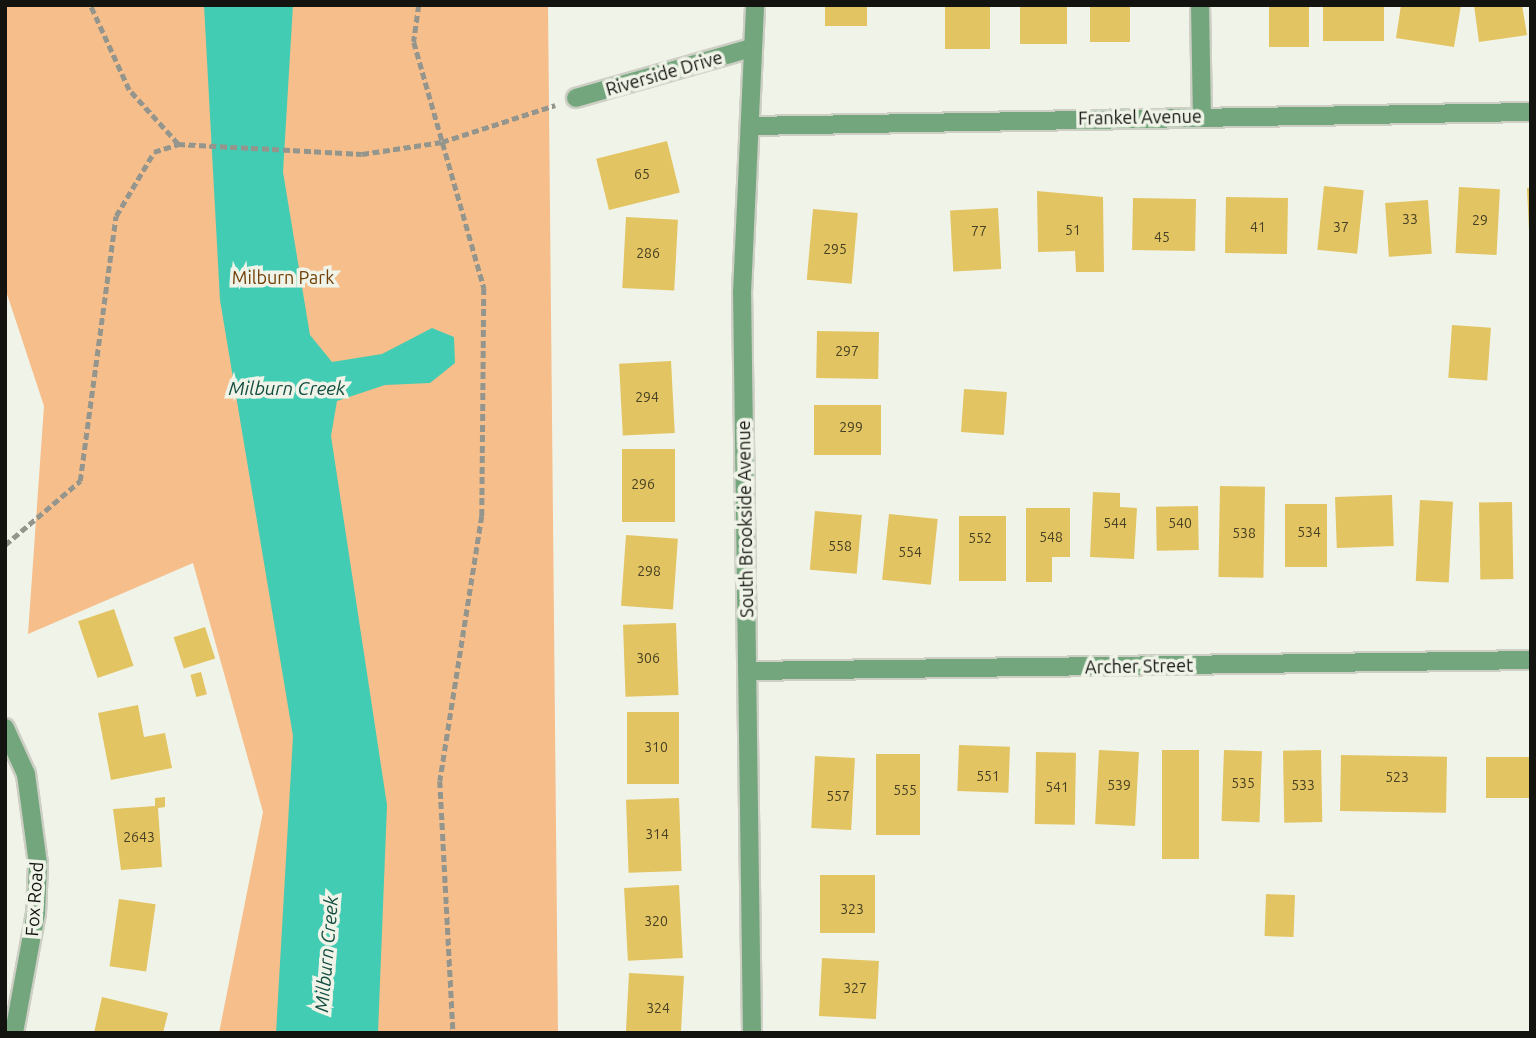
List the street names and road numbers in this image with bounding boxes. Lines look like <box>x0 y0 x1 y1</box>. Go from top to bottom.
street label: Riverside Drive <box>603 46 725 100</box>
street label: Frankel Avenue <box>1078 105 1202 129</box>
street label: South Brookside Avenue <box>732 420 758 618</box>
street label: Archer Street <box>1085 654 1193 678</box>
street label: Fox Road <box>21 861 47 937</box>

